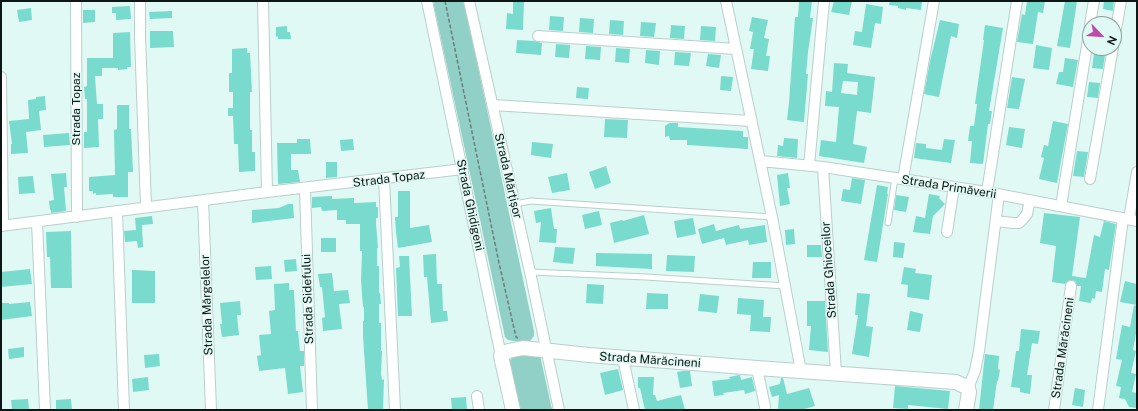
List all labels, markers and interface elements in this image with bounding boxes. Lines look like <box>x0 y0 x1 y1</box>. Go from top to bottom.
north arrow <box>1082 16 1122 56</box>
text: N <box>1105 34 1119 47</box>
street label: Strada Topaz <box>69 73 83 145</box>
street label: Strada Mărțișor <box>491 132 525 220</box>
street label: Strada Ghidigeni <box>453 158 487 252</box>
street label: Strada Topaz <box>352 167 426 191</box>
street label: Strada Primăverii <box>901 172 997 202</box>
street label: Strada Ghioceilor <box>818 221 840 319</box>
street label: Strada Mărgelelor <box>198 254 216 356</box>
street label: Strada Sidefului <box>299 254 317 344</box>
street label: Strada Mărăcineni <box>1049 297 1077 399</box>
street label: Strada Mărăcineni <box>599 349 701 371</box>

